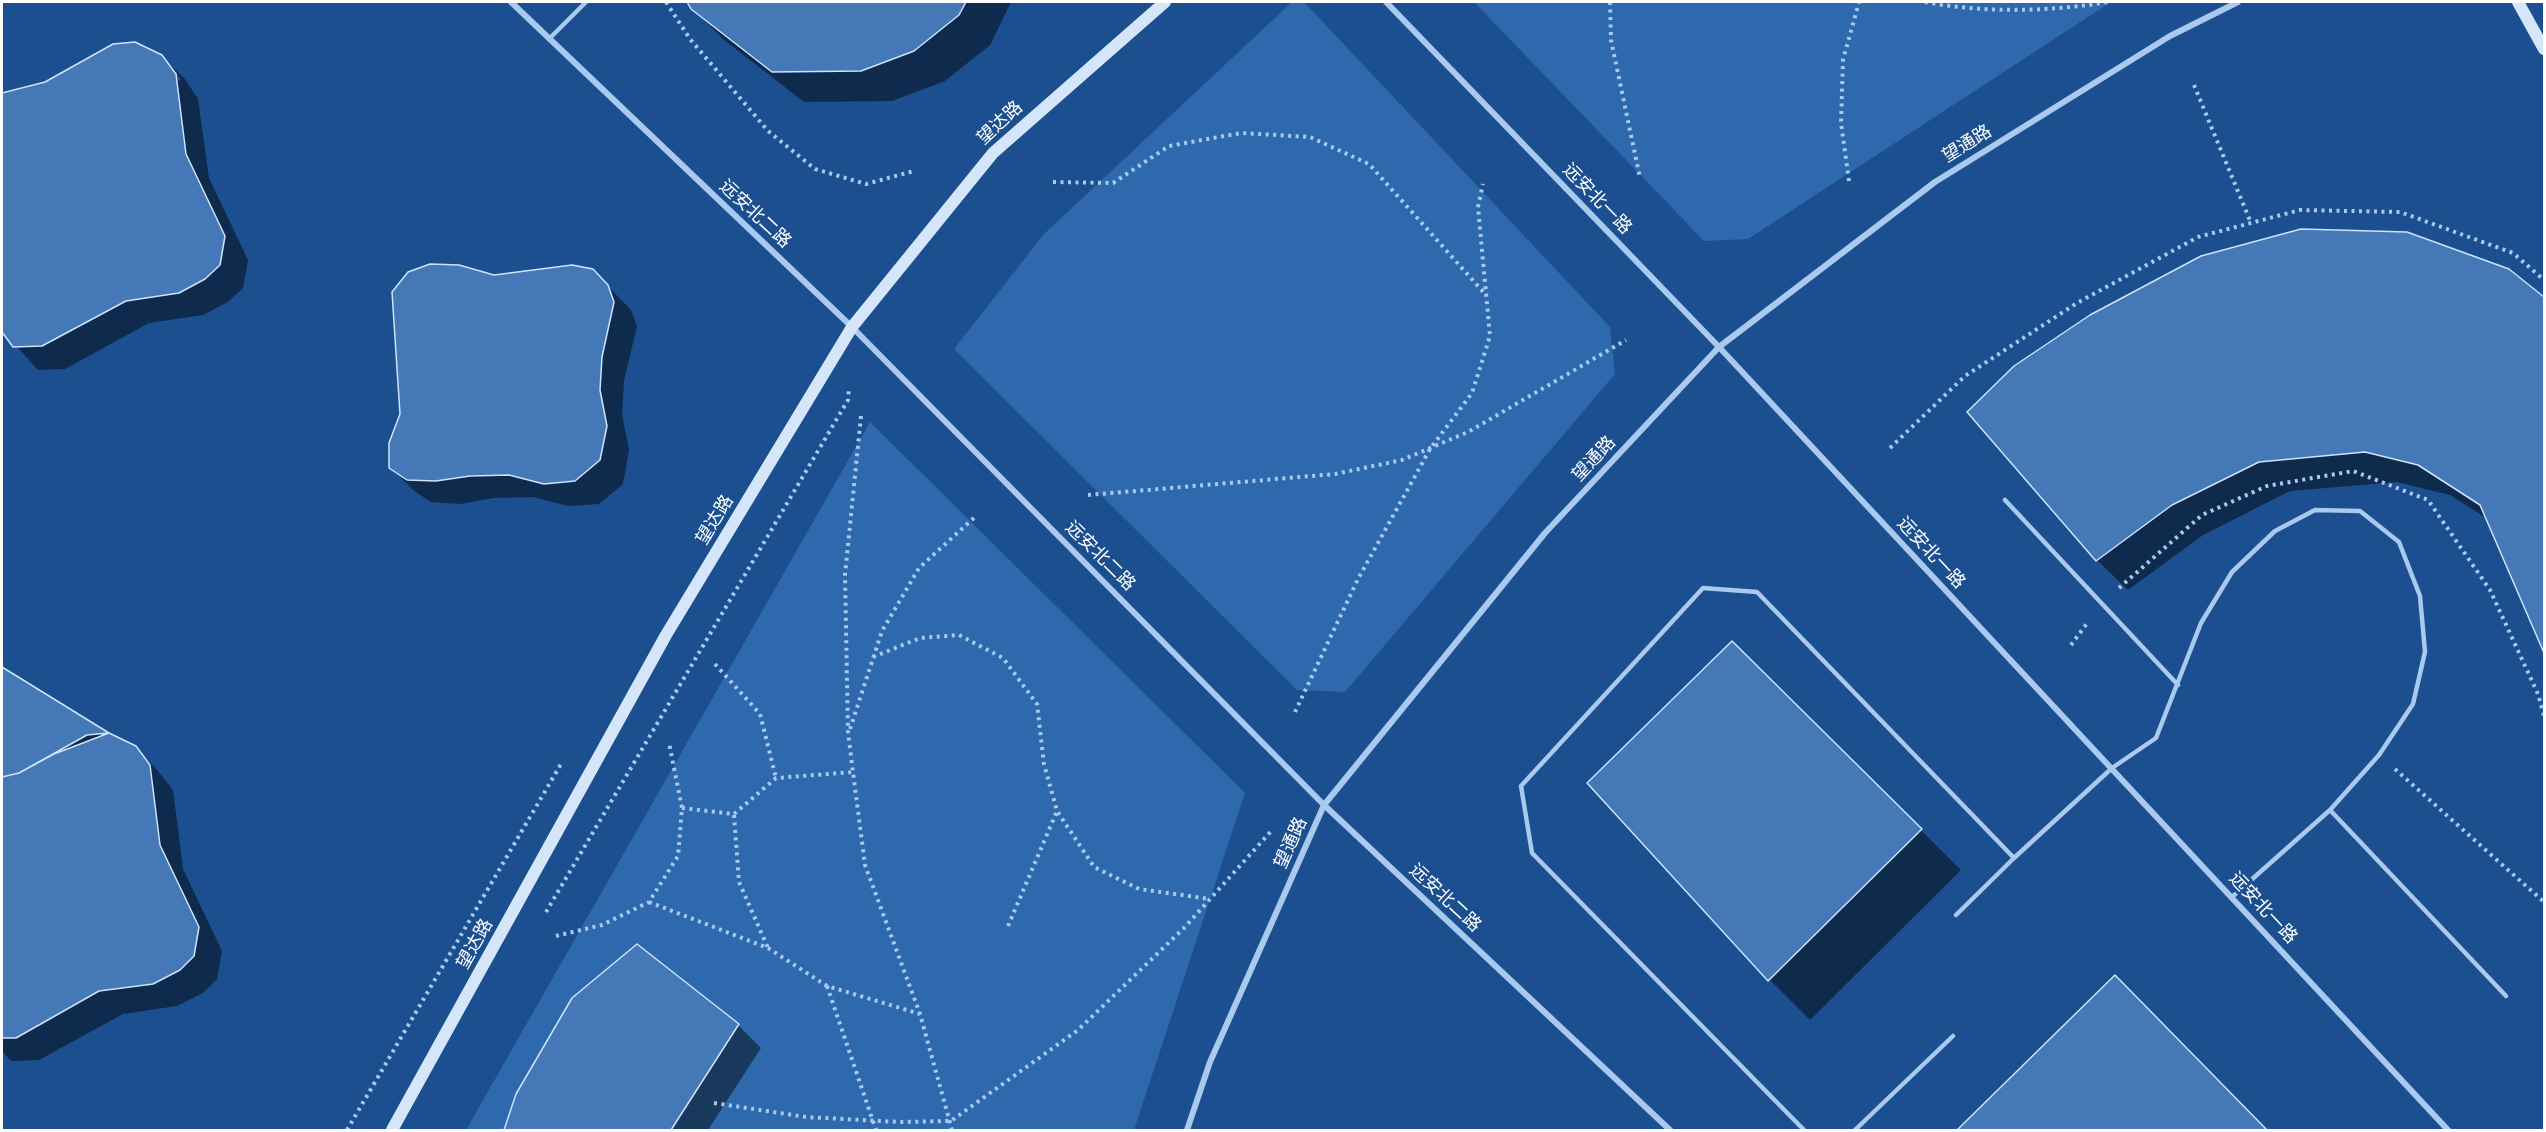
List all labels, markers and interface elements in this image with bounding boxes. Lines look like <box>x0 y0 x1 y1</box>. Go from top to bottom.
street label: 望达路 <box>973 97 1027 149</box>
street label: 望通路 <box>1938 121 1996 167</box>
street label: 远安北一路 <box>1558 159 1636 239</box>
street label: 远安北二路 <box>715 175 795 253</box>
street label: 望通路 <box>1568 432 1620 486</box>
street label: 望达路 <box>692 491 738 549</box>
street label: 远安北一路 <box>1892 513 1970 593</box>
street label: 远安北二路 <box>1061 517 1139 595</box>
street label: 望通路 <box>1270 814 1312 872</box>
street label: 远安北二路 <box>1405 859 1485 937</box>
street label: 远安北一路 <box>2224 868 2302 948</box>
street label: 望达路 <box>452 915 498 973</box>

